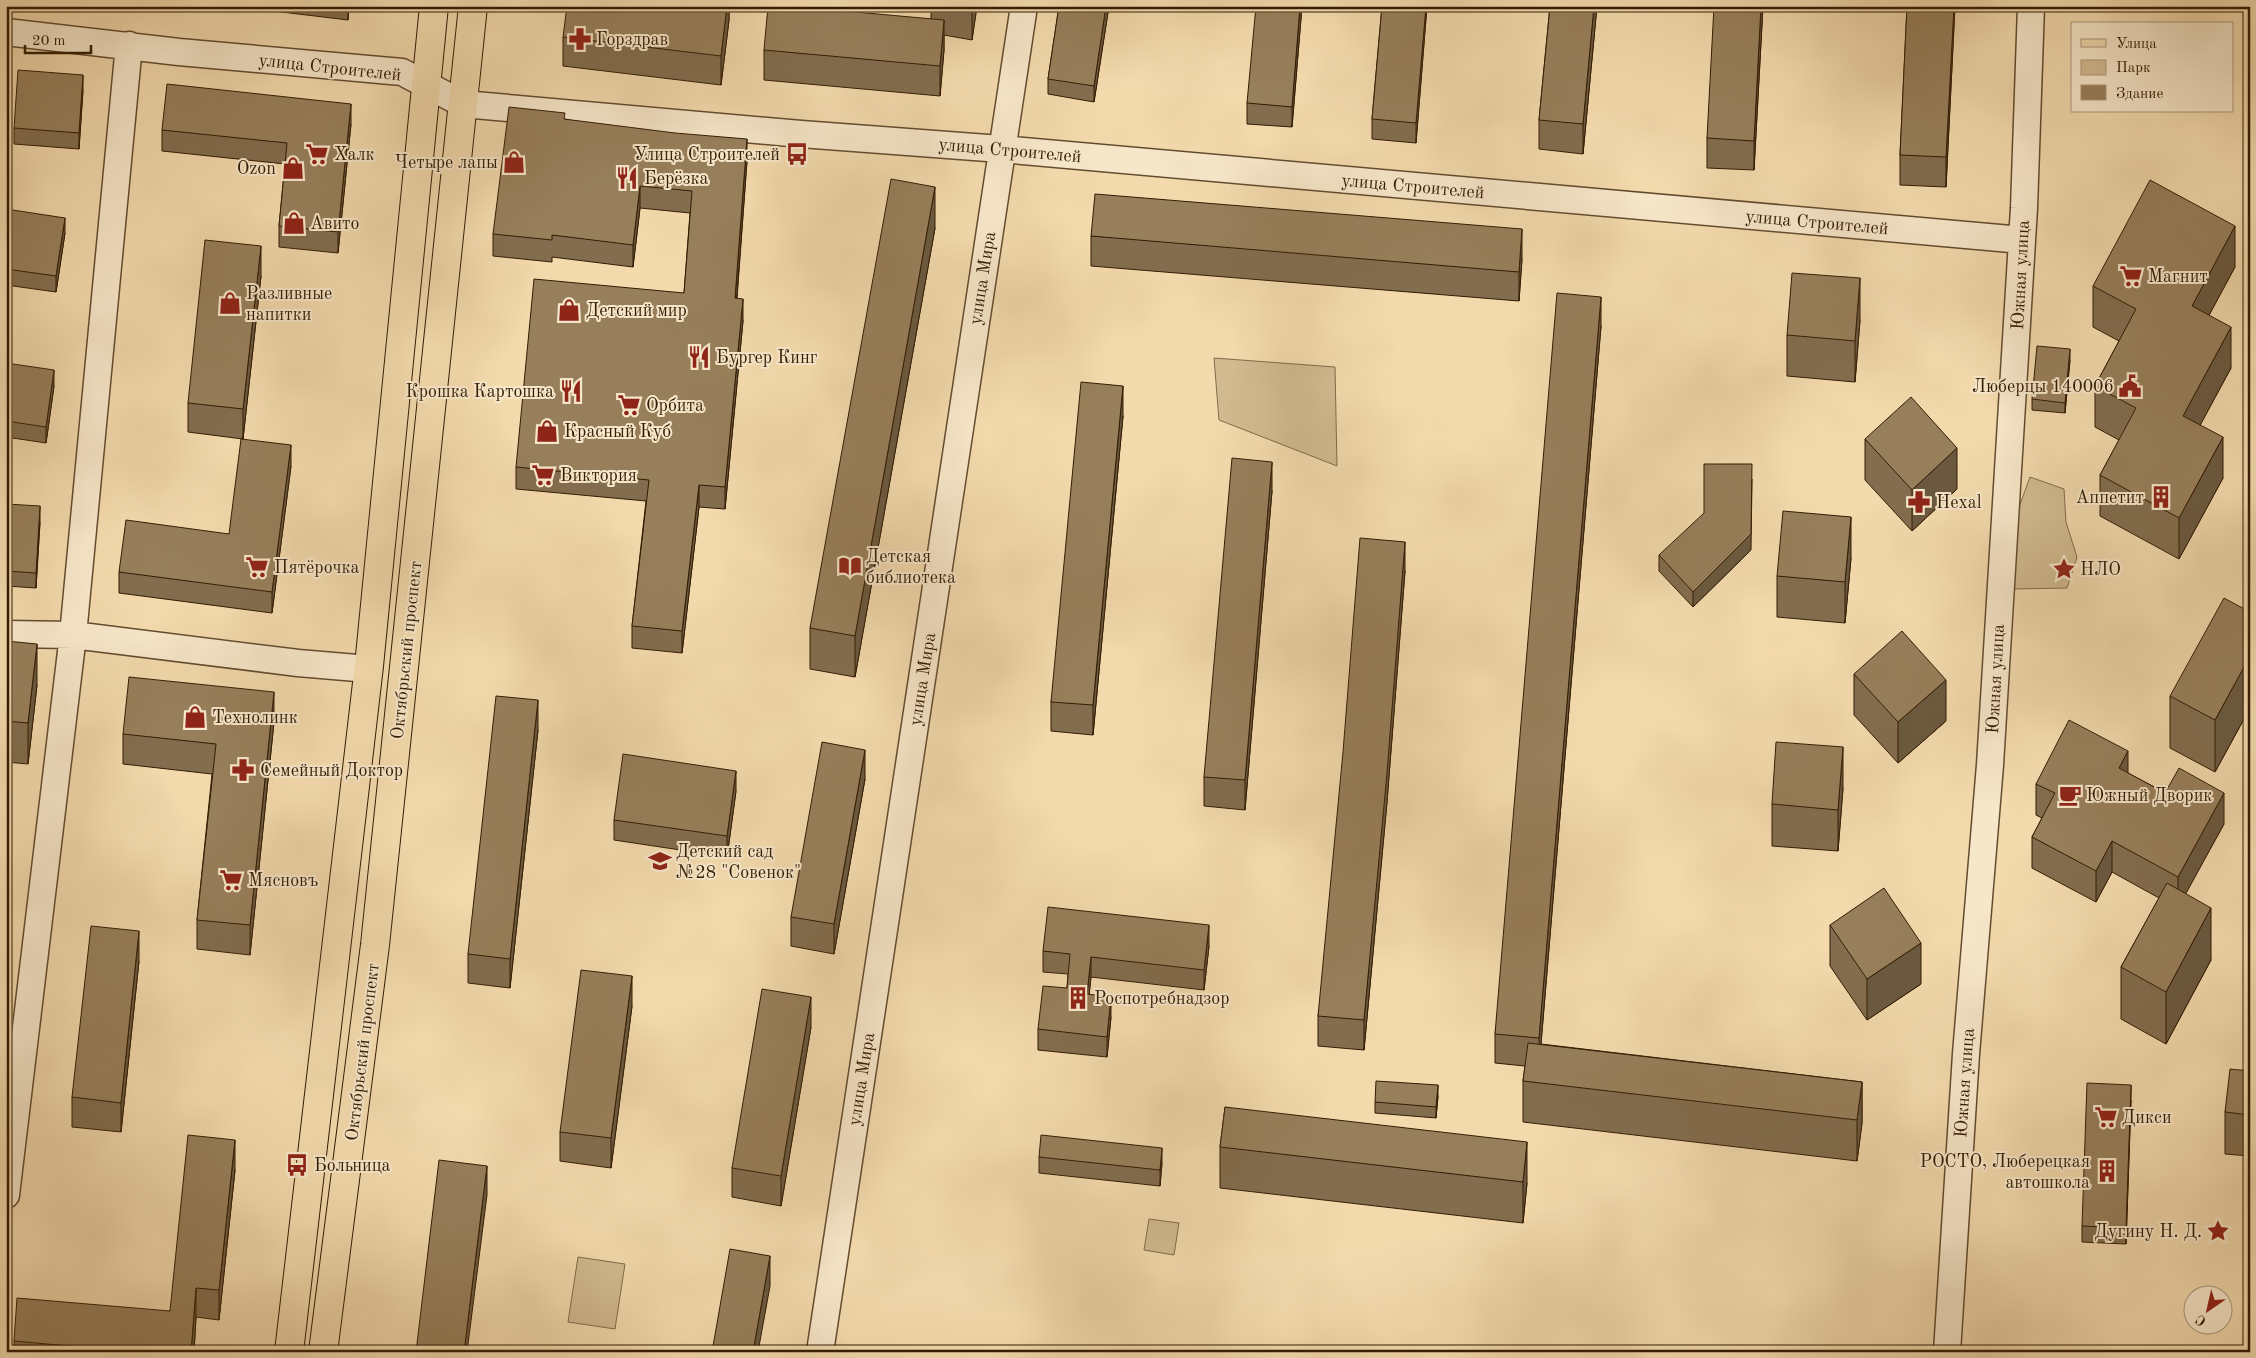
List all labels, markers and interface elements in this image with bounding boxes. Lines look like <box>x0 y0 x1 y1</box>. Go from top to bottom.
scale bar <box>25 22 91 54</box>
legend <box>2071 22 2234 112</box>
pharmacy icon: Горздрав <box>567 26 593 52</box>
place label: Горздрав <box>596 31 668 49</box>
text: 20 m <box>32 34 66 49</box>
text: Улица <box>2116 37 2157 52</box>
street label: улица Строителей <box>258 52 402 84</box>
text: Парк <box>2116 61 2151 76</box>
text: Здание <box>2116 87 2163 102</box>
street label: улица Строителей <box>938 136 1082 166</box>
supermarket icon: Халк <box>304 141 330 167</box>
bus stop icon: Улица Строителей <box>784 141 810 167</box>
place label: Халк <box>334 146 375 164</box>
place label: Улица Строителей <box>634 146 780 164</box>
shop icon: Четыре лапы <box>501 149 527 175</box>
place label: Четыре лапы <box>395 154 498 172</box>
shop icon: Ozon <box>280 155 306 181</box>
place label: Ozon <box>237 160 276 178</box>
restaurant icon: Берёзка <box>614 165 640 191</box>
place label: Берёзка <box>644 170 708 188</box>
street label: улица Строителей <box>1341 172 1485 202</box>
street label: улица Строителей <box>1745 208 1889 238</box>
shop icon: Авито <box>281 210 307 236</box>
place label: Авито <box>310 215 360 233</box>
street label: Южная улица <box>2009 219 2033 331</box>
street label: улица Мира <box>967 230 999 326</box>
supermarket icon: Магнит <box>2118 263 2144 289</box>
place label: Магнит <box>2148 268 2208 286</box>
place label: Разливные напитки <box>246 285 332 324</box>
shop icon: Разливные напитки <box>217 290 243 316</box>
shop icon: Детский мир <box>556 297 582 323</box>
place label: Детский мир <box>586 302 687 320</box>
restaurant icon: Бургер Кинг <box>686 344 712 370</box>
place label: Бургер Кинг <box>716 349 818 367</box>
public building icon: Люберцы 140006 <box>2117 373 2143 399</box>
restaurant icon: Крошка Картошка <box>558 378 584 404</box>
place label: Люберцы 140006 <box>1972 378 2114 396</box>
place label: Крошка Картошка <box>406 383 554 401</box>
supermarket icon: Орбита <box>616 392 642 418</box>
place label: Орбита <box>646 397 704 415</box>
shop icon: Красный Куб <box>534 418 560 444</box>
place label: Красный Куб <box>564 423 671 441</box>
supermarket icon: Виктория <box>530 462 556 488</box>
place label: Виктория <box>560 467 637 485</box>
building icon: Аппетит <box>2148 484 2174 510</box>
pharmacy icon: Hexal <box>1906 489 1932 515</box>
place label: Аппетит <box>2076 489 2144 507</box>
place label: Hexal <box>1936 494 1982 512</box>
place label: Детская библиотека <box>866 548 956 587</box>
library icon: Детская библиотека <box>837 553 863 579</box>
supermarket icon: Пятёрочка <box>244 554 270 580</box>
place icon: НЛО <box>2051 556 2077 582</box>
place label: Пятёрочка <box>274 559 360 577</box>
street label: Октябрьский проспект <box>389 560 425 740</box>
place label: НЛО <box>2080 561 2121 579</box>
street label: Южная улица <box>1984 623 2008 735</box>
street label: улица Мира <box>907 631 939 727</box>
shop icon: Технолинк <box>182 704 208 730</box>
place label: Технолинк <box>212 709 298 727</box>
pharmacy icon: Семейный Доктор <box>230 757 256 783</box>
place label: Семейный Доктор <box>260 762 403 780</box>
cafe icon: Южный Дворик <box>2057 782 2083 808</box>
place label: Южный Дворик <box>2086 787 2212 805</box>
place label: Детский сад №28 "Совенок" <box>676 843 801 882</box>
school or university icon: Детский сад №28 "Совенок" <box>647 848 673 874</box>
supermarket icon: Мясновъ <box>218 867 244 893</box>
place label: Мясновъ <box>248 872 318 890</box>
street label: Октябрьский проспект <box>343 962 383 1142</box>
building icon: Роспотребнадзор <box>1065 985 1091 1011</box>
place label: Роспотребнадзор <box>1094 990 1229 1008</box>
street label: Южная улица <box>1952 1027 1978 1139</box>
street label: улица Мира <box>846 1031 878 1127</box>
supermarket icon: Дикси <box>2093 1104 2119 1130</box>
place label: Дикси <box>2122 1109 2172 1127</box>
bus stop icon: Больница <box>284 1152 310 1178</box>
place label: РОСТО, Люберецкая автошкола <box>1920 1153 2090 1192</box>
place label: Больница <box>314 1157 391 1175</box>
building icon: РОСТО, Люберецкая автошкола <box>2094 1158 2120 1184</box>
place icon: Дугину Н. Д. <box>2205 1218 2231 1244</box>
place label: Дугину Н. Д. <box>2095 1223 2202 1241</box>
north arrow <box>2184 1286 2234 1336</box>
text: С <box>2194 1312 2209 1328</box>

